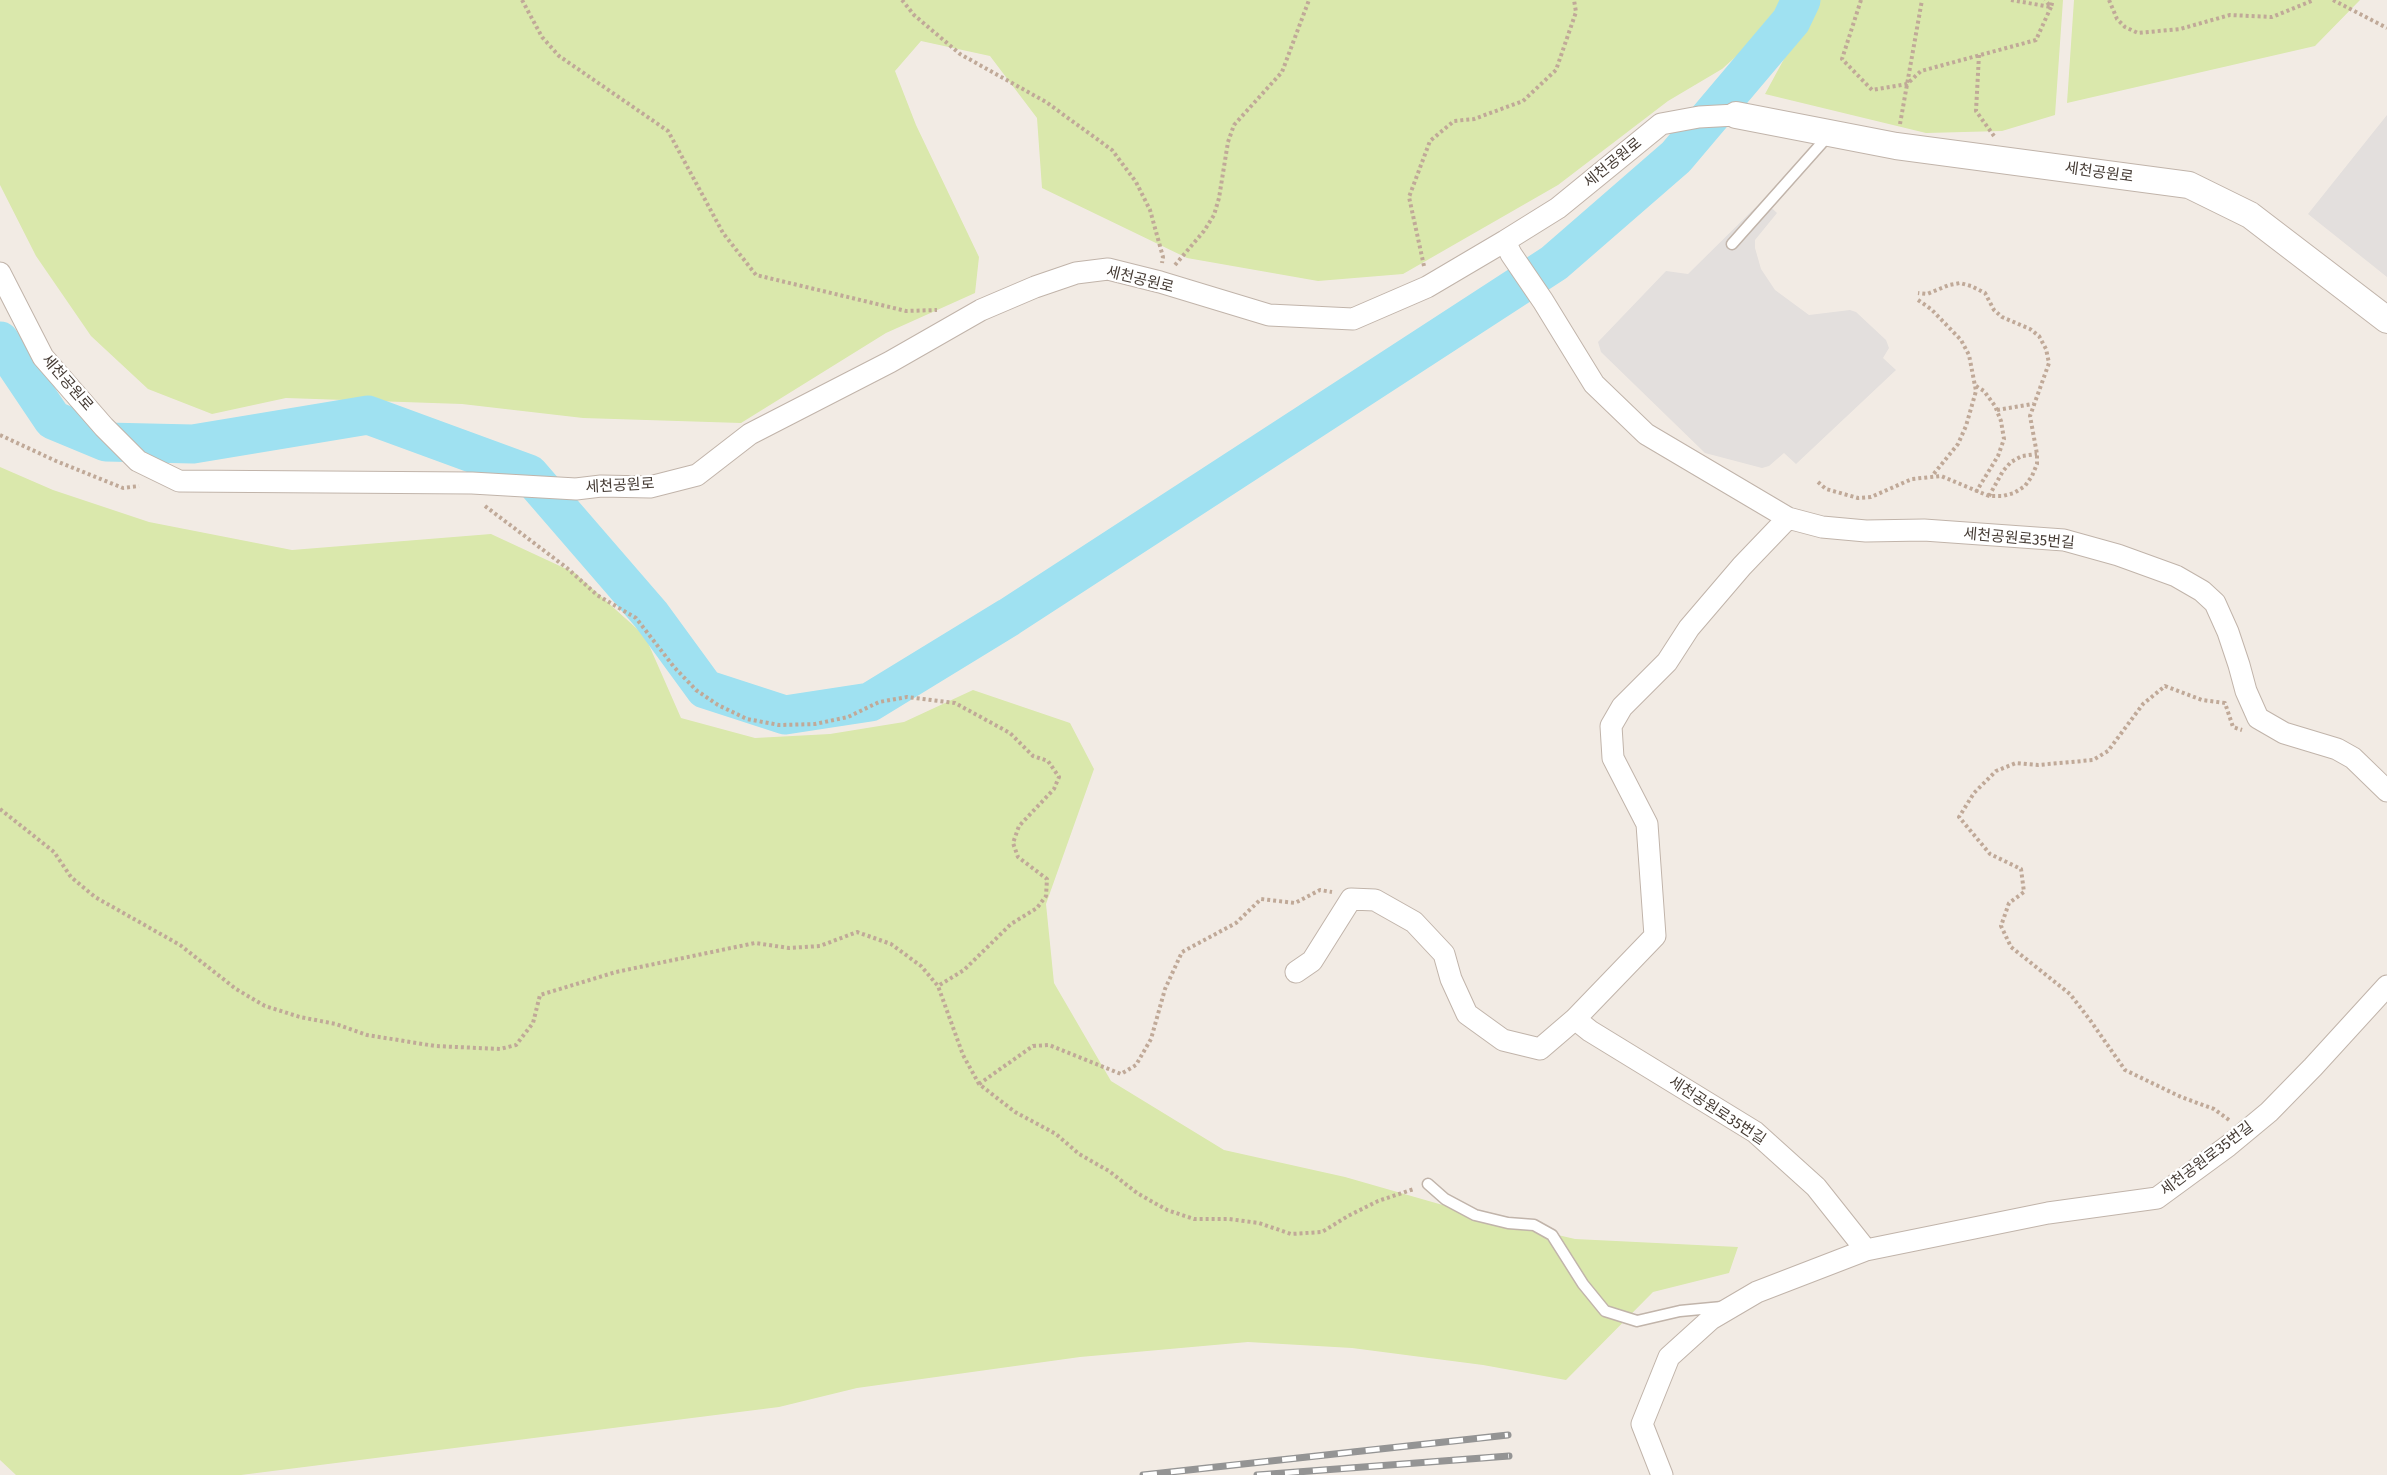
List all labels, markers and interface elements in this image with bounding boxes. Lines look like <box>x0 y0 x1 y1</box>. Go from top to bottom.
street label: 세천공원로 <box>1581 134 1645 192</box>
street label: 세천공원로 <box>2064 159 2134 187</box>
street label: 세천공원로 <box>1104 263 1176 297</box>
street label: 세천공원로 <box>38 351 96 415</box>
street label: 세천공원로 <box>585 475 655 497</box>
street label: 세천공원로35번길 <box>1963 525 2075 553</box>
street label: 세천공원로35번길 <box>1665 1073 1769 1149</box>
street label: 세천공원로35번길 <box>2157 1118 2257 1200</box>

